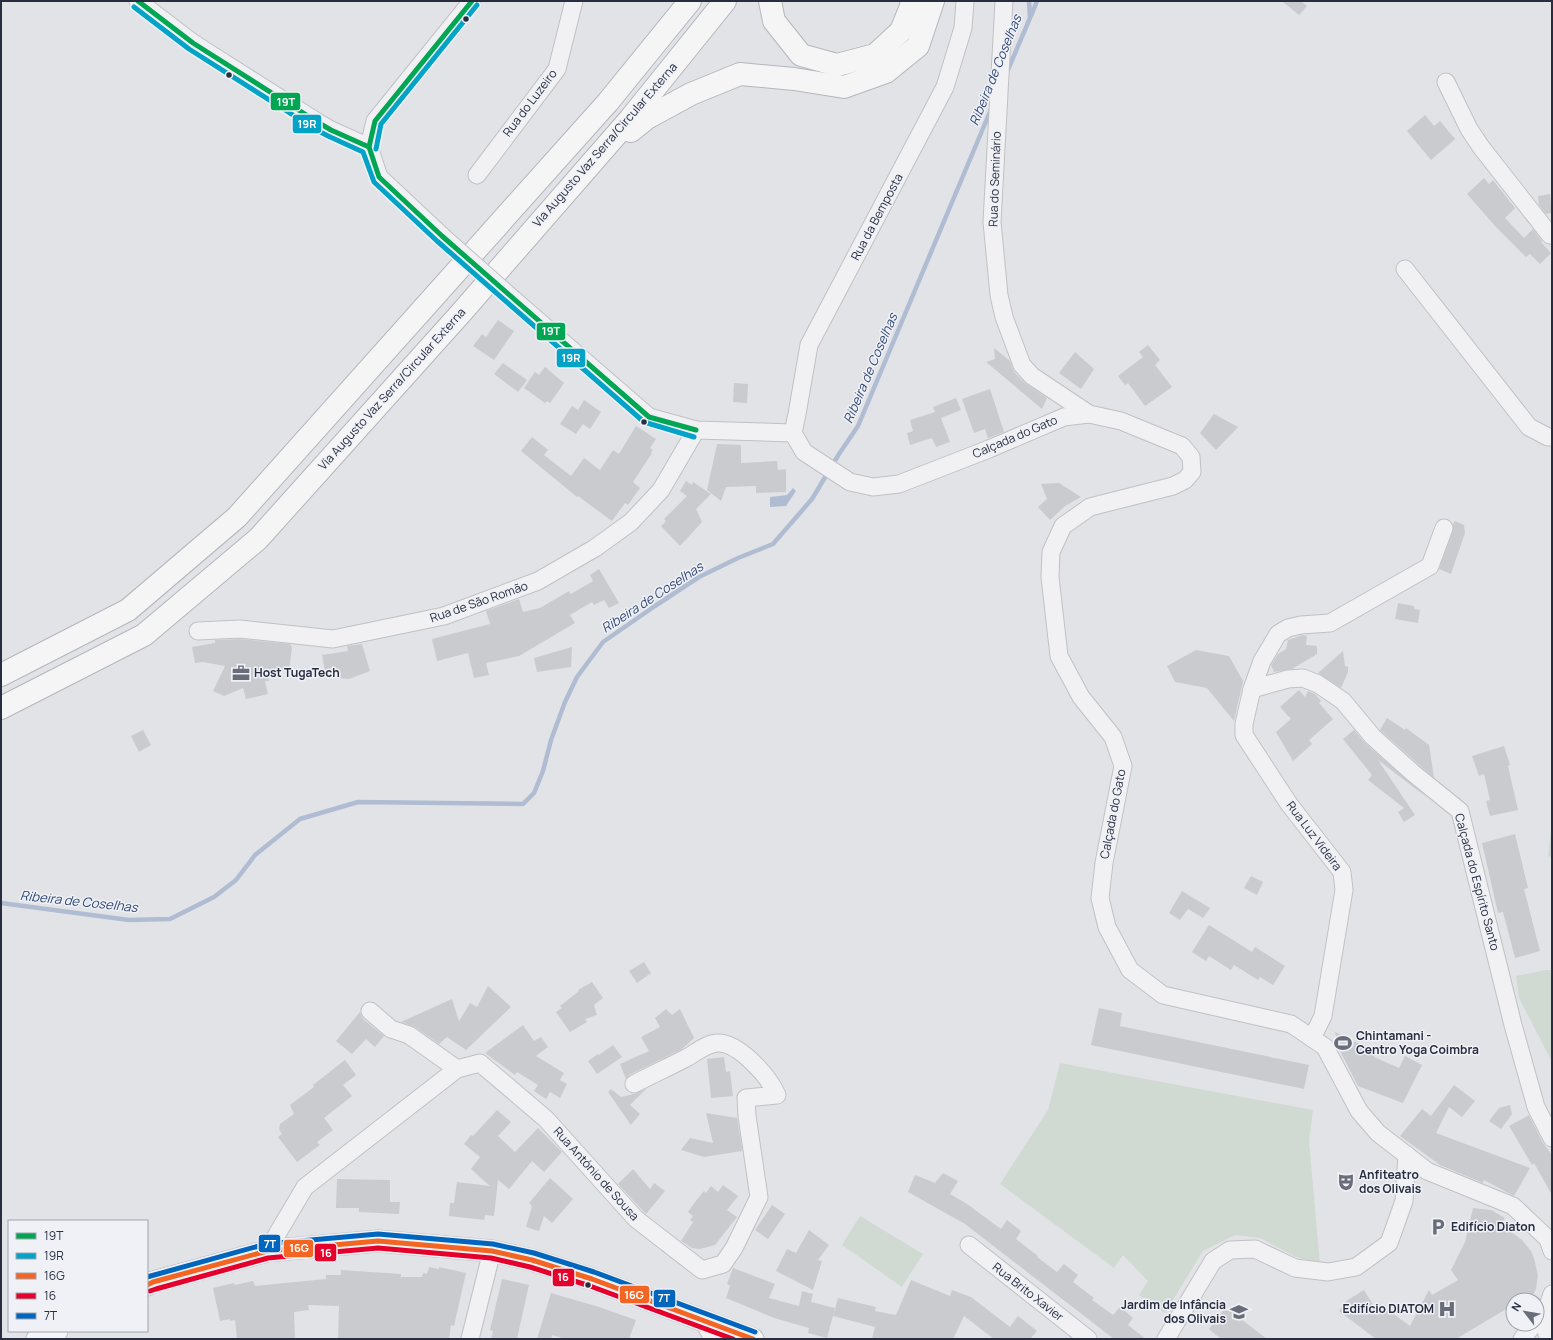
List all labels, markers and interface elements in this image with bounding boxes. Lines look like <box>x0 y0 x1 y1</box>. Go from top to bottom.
water label: Ribeira de Coselhas <box>965 11 1026 128</box>
unlabelled marker <box>461 14 471 24</box>
street label: Via Augusto Vaz Serra/Circular Externa <box>528 59 681 231</box>
street label: Rua do Luzeiro <box>499 65 561 140</box>
unlabelled marker <box>224 70 234 80</box>
line badge: 19T <box>270 92 301 111</box>
text: 19T <box>277 94 295 109</box>
line badge: 19R <box>292 114 322 134</box>
text: 19R <box>298 116 316 131</box>
street label: Rua do Seminário <box>984 131 1005 227</box>
street label: Rua da Bemposta <box>846 170 907 263</box>
street label: Via Augusto Vaz Serra/Circular Externa <box>314 304 469 473</box>
water label: Ribeira de Coselhas <box>839 309 902 426</box>
line badge: 19T <box>536 322 566 341</box>
text: 19T <box>542 323 560 338</box>
line badge: 19R <box>556 348 586 368</box>
text: 19R <box>562 350 580 365</box>
street label: Calçada do Gato <box>970 411 1060 462</box>
unlabelled marker <box>639 417 649 427</box>
water label: Ribeira de Coselhas <box>598 557 707 637</box>
street label: Rua de São Romão <box>428 577 530 626</box>
office icon: Host TugaTech <box>231 663 251 683</box>
place label: Host TugaTech <box>254 664 340 681</box>
street label: Calçada do Gato <box>1095 768 1130 860</box>
street label: Rua Luz Videira <box>1283 797 1346 874</box>
street label: Calçada do Espírito Santo <box>1451 811 1504 952</box>
water label: Ribeira de Coselhas <box>19 886 140 916</box>
place label: Chintamani - Centro Yoga Coimbra <box>1356 1027 1479 1058</box>
sports icon: Chintamani - Centro Yoga Coimbra <box>1333 1033 1353 1053</box>
street label: Rua António de Sousa <box>550 1123 643 1224</box>
place label: Anfiteatro dos Olivais <box>1359 1166 1422 1197</box>
theatre icon: Anfiteatro dos Olivais <box>1336 1172 1356 1192</box>
parking icon: Edifício Diaton <box>1428 1217 1448 1237</box>
place label: Edifício Diaton <box>1451 1218 1535 1235</box>
legend <box>8 1220 148 1332</box>
text: 19T <box>44 1227 64 1244</box>
line badge: 7T <box>258 1234 281 1253</box>
text: 7T <box>264 1236 277 1251</box>
line badge: 16G <box>283 1239 314 1258</box>
text: 16G <box>289 1240 309 1255</box>
line badge: 16 <box>314 1243 337 1262</box>
text: 16 <box>320 1245 332 1260</box>
text: 19R <box>44 1247 64 1264</box>
street label: Rua Brito Xavier <box>989 1258 1068 1325</box>
text: 16G <box>44 1267 65 1284</box>
line badge: 16 <box>552 1268 575 1287</box>
text: 16 <box>557 1269 569 1284</box>
unlabelled marker <box>583 1280 593 1290</box>
line badge: 16G <box>619 1285 650 1304</box>
text: 16 <box>44 1287 56 1304</box>
text: 16G <box>624 1287 644 1302</box>
line badge: 7T <box>653 1289 676 1308</box>
text: 7T <box>658 1290 671 1305</box>
north arrow <box>1505 1292 1545 1332</box>
place label: Jardim de Infância dos Olivais <box>1121 1296 1226 1327</box>
hospital icon: Edifício DIATOM <box>1437 1299 1457 1319</box>
text: N <box>1508 1299 1525 1314</box>
place label: Edifício DIATOM <box>1343 1300 1434 1317</box>
school or university icon: Jardim de Infância dos Olivais <box>1229 1302 1249 1322</box>
text: 7T <box>44 1307 58 1324</box>

